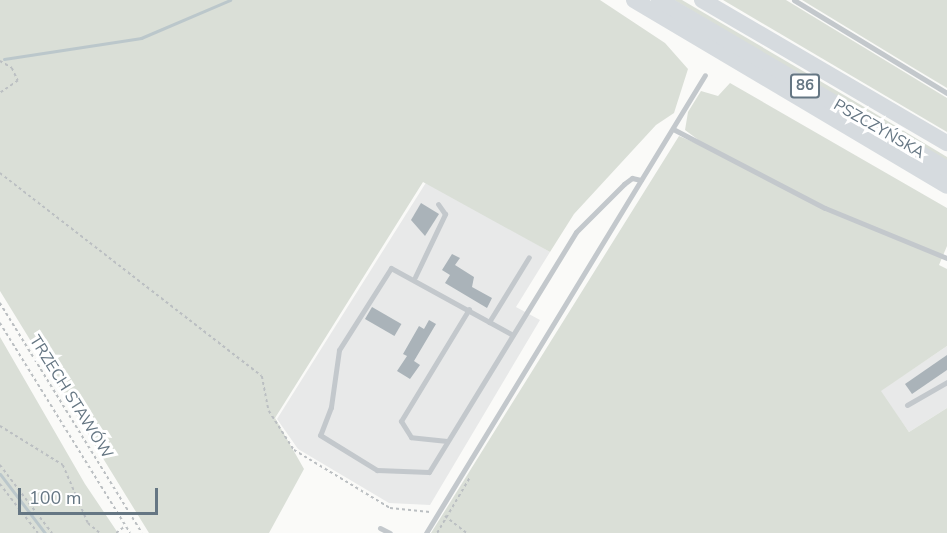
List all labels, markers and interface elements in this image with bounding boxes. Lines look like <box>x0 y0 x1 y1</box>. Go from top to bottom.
road number: 86 <box>790 74 820 98</box>
street label: PSZCZYŃSKA <box>830 95 928 163</box>
street label: TRZECH STAWÓW <box>25 332 117 462</box>
scale bar <box>21 476 160 514</box>
text: 100 m <box>29 486 81 510</box>

